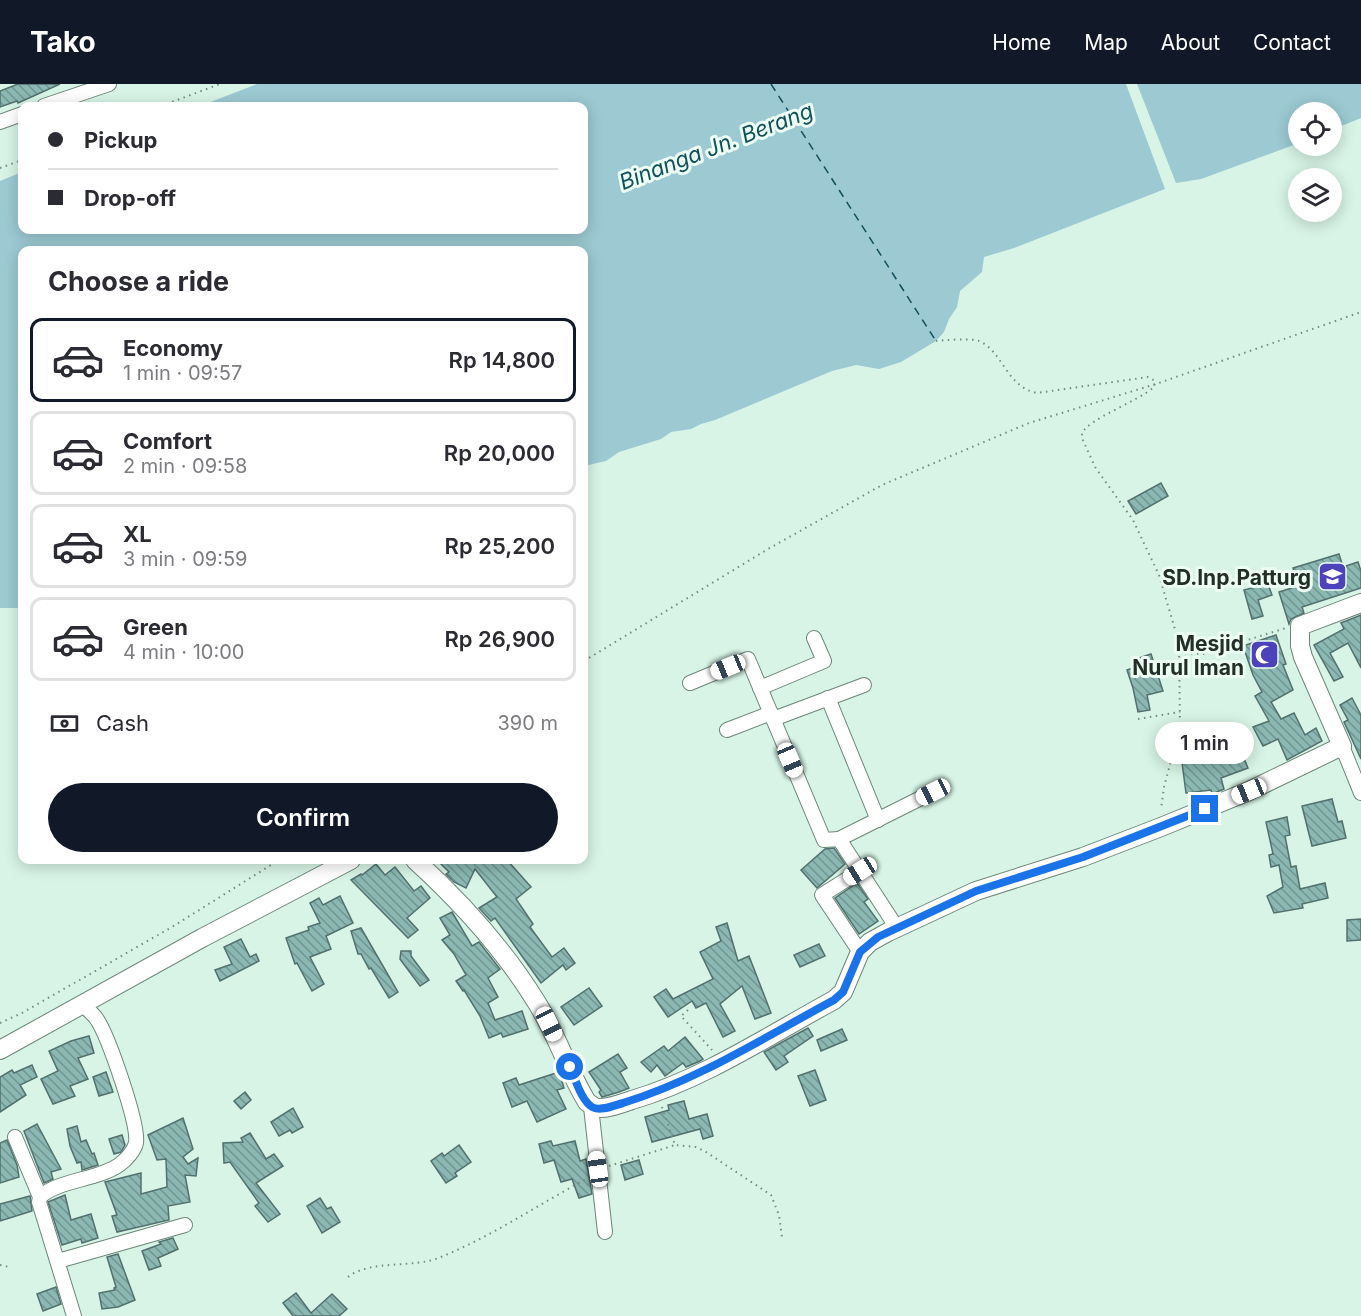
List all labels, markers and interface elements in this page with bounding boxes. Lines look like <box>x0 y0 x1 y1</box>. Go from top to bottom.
text: Tako <box>30 25 96 59</box>
text: Home <box>992 30 1051 55</box>
text: Map <box>1084 30 1128 55</box>
text: About <box>1161 30 1220 55</box>
text: Contact <box>1253 30 1331 55</box>
water label: Binanga Jn. Berang <box>615 97 817 195</box>
map controls <box>1288 102 1342 222</box>
button: locate <box>1288 102 1342 156</box>
text: Pickup <box>84 127 158 153</box>
button: layers <box>1288 168 1342 222</box>
text: Drop-off <box>84 185 176 211</box>
text: Choose a ride <box>48 265 229 298</box>
icon: car <box>51 333 105 387</box>
text: Economy <box>123 335 223 361</box>
text: Rp 14,800 <box>449 347 555 373</box>
text: 1 min · 09:57 <box>123 361 242 385</box>
icon: car <box>51 426 105 480</box>
text: Comfort <box>123 428 212 454</box>
text: Rp 20,000 <box>444 440 555 466</box>
text: 2 min · 09:58 <box>123 454 247 478</box>
icon: car <box>51 519 105 573</box>
text: XL <box>123 521 152 547</box>
text: Rp 25,200 <box>445 533 555 559</box>
text: 3 min · 09:59 <box>123 547 248 571</box>
school or university icon: SD.Inp.Patturg <box>1316 561 1348 593</box>
place label: SD.Inp.Patturg <box>1162 565 1311 590</box>
icon: car <box>51 612 105 666</box>
text: Green <box>123 614 188 640</box>
text: Rp 26,900 <box>444 626 555 652</box>
place label: Mesjid Nurul Iman <box>1132 631 1244 680</box>
mosque icon: Mesjid Nurul Iman <box>1249 639 1281 671</box>
text: 4 min · 10:00 <box>123 640 244 664</box>
car <box>708 652 748 682</box>
icon: cash <box>48 707 81 740</box>
text: Cash <box>96 710 149 736</box>
text: 390 m <box>497 711 558 735</box>
callout: 1 min <box>1156 722 1254 764</box>
text: 1 min <box>1180 731 1229 755</box>
car <box>775 740 805 780</box>
car <box>913 776 953 808</box>
car <box>1229 776 1269 806</box>
button: Confirm <box>48 783 558 852</box>
route end <box>1191 795 1218 822</box>
car <box>840 854 880 888</box>
car <box>533 1004 565 1044</box>
route start <box>556 1053 583 1080</box>
car <box>587 1150 609 1188</box>

